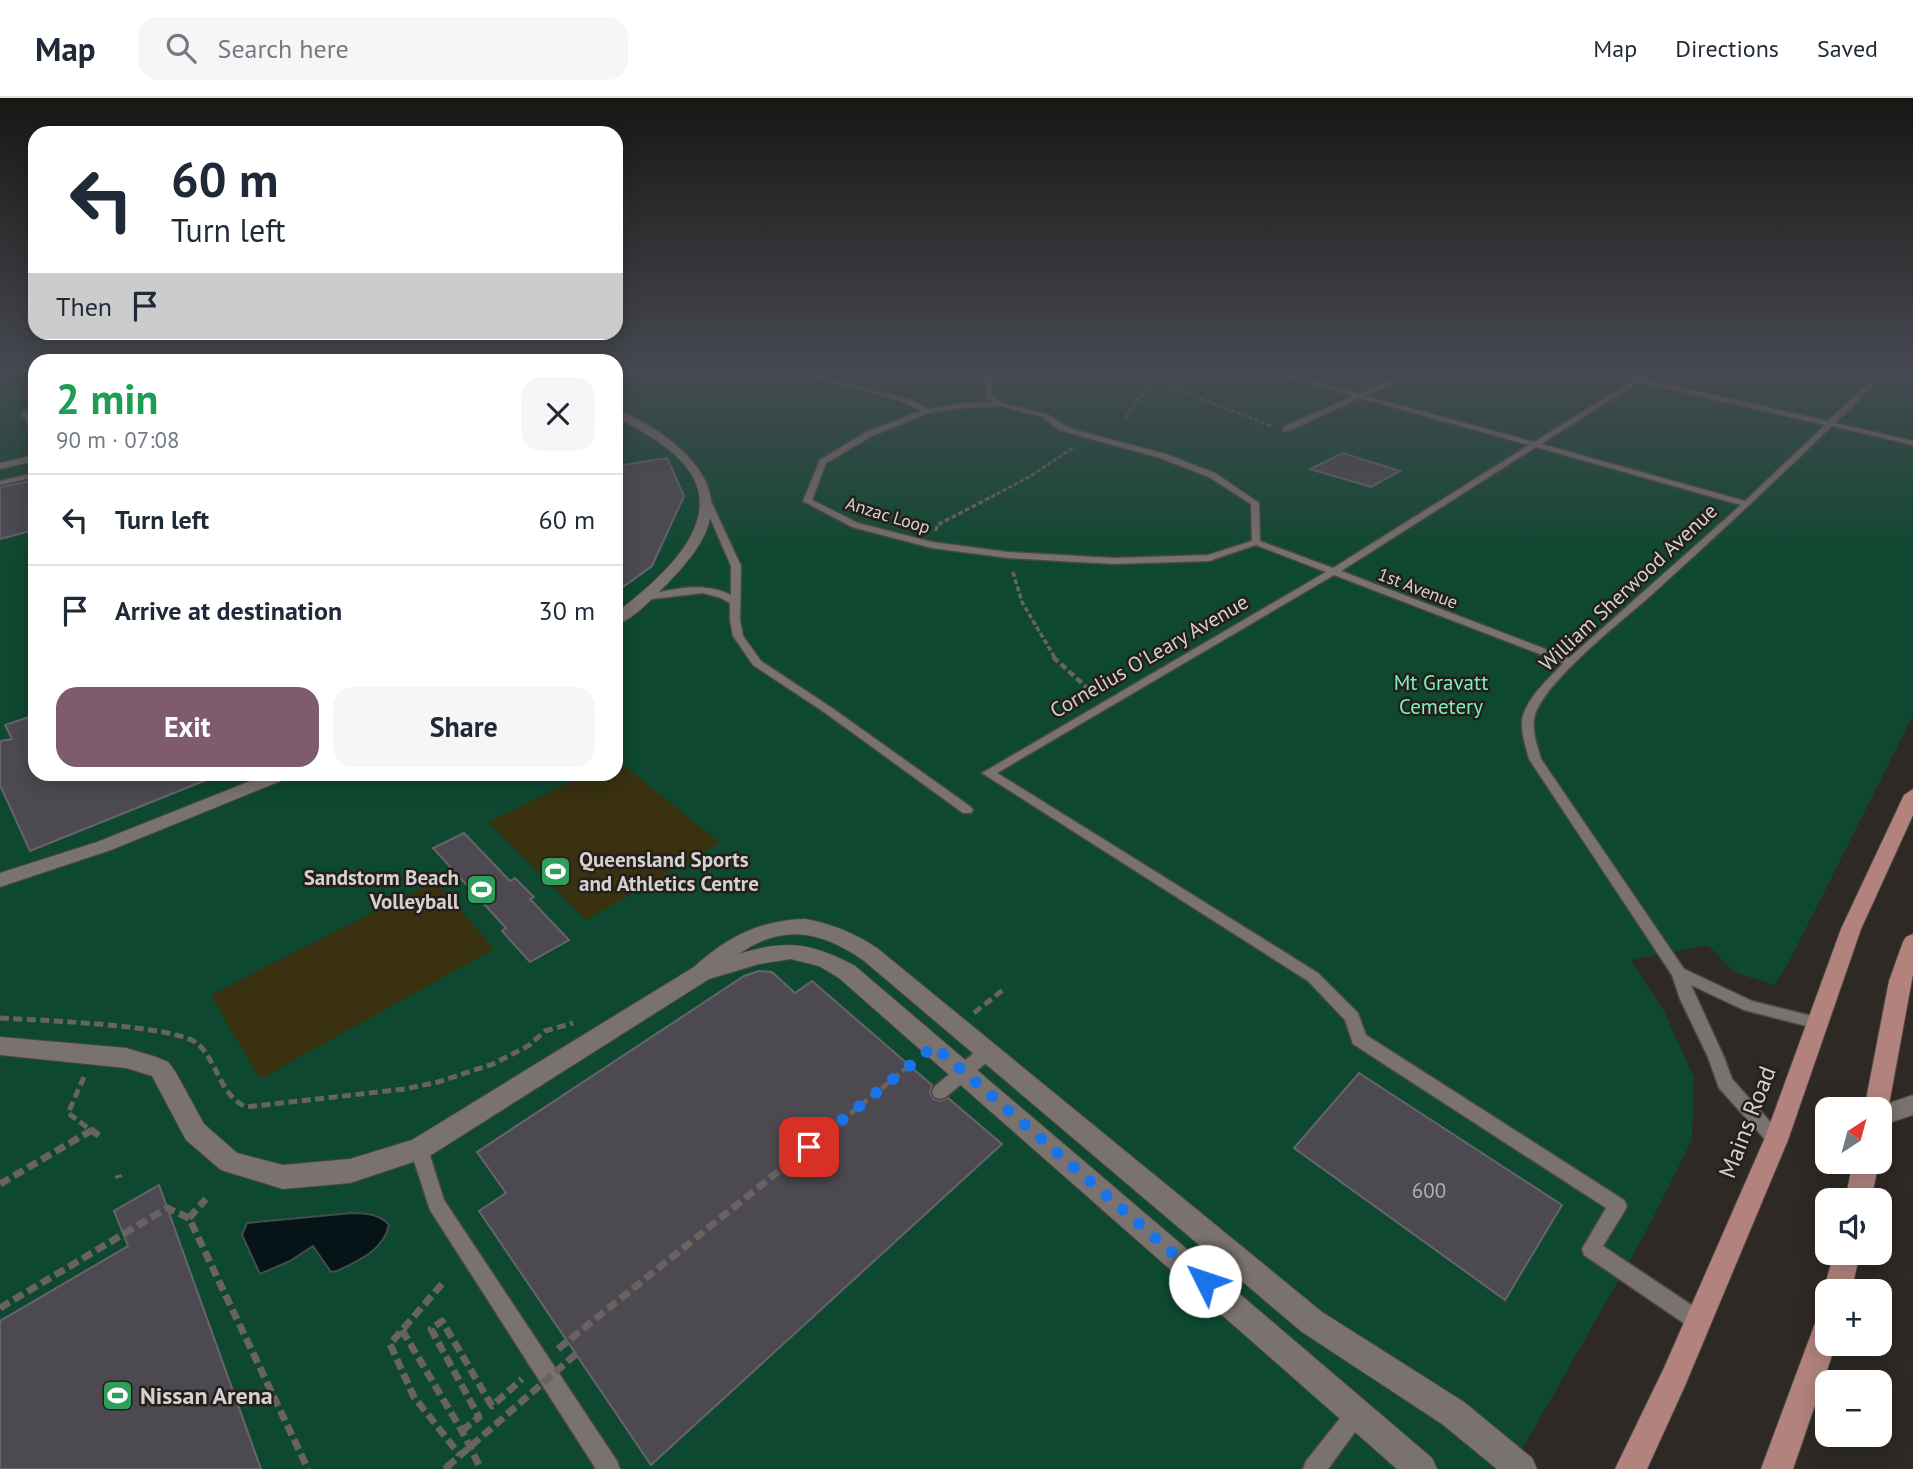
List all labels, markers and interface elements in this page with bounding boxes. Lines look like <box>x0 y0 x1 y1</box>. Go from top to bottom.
search box <box>138 17 628 80</box>
text: Map <box>35 27 96 70</box>
icon: search <box>162 29 200 67</box>
text: Search here <box>218 32 349 65</box>
text: Map <box>1593 33 1637 64</box>
text: Directions <box>1675 33 1779 64</box>
text: Saved <box>1817 33 1878 64</box>
text: 60 m <box>171 147 278 211</box>
icon: left <box>56 154 147 245</box>
text: Turn left <box>171 209 286 251</box>
icon: arrive <box>126 287 164 325</box>
text: Then <box>56 290 112 323</box>
text: 2 min <box>56 371 158 426</box>
button: close <box>521 377 595 451</box>
text: 90 m · 07:08 <box>56 425 180 454</box>
street label: Anzac Loop <box>843 491 933 539</box>
street label: William Sherwood Avenue <box>1533 497 1723 677</box>
icon: left <box>56 501 94 539</box>
text: Turn left <box>115 503 209 536</box>
text: 60 m <box>539 503 595 536</box>
street label: 1st Avenue <box>1375 562 1461 614</box>
street label: Cornelius O'Leary Avenue <box>1045 588 1253 724</box>
icon: arrive <box>56 592 94 630</box>
text: Arrive at destination <box>115 594 342 627</box>
text: 30 m <box>539 594 595 627</box>
park label: Mt Gravatt Cemetery <box>1394 669 1488 720</box>
button: Exit <box>56 687 319 767</box>
button: Share <box>333 687 595 767</box>
place label: Queensland Sports and Athletics Centre <box>579 846 759 897</box>
sports icon: Queensland Sports and Athletics Centre <box>539 854 573 888</box>
place label: Sandstorm Beach Volleyball <box>304 864 460 915</box>
sports icon: Sandstorm Beach Volleyball <box>465 872 499 906</box>
street label: Mains Road <box>1711 1061 1783 1183</box>
north arrow <box>1815 1097 1892 1174</box>
map controls <box>1815 1097 1892 1447</box>
pin <box>779 1117 839 1177</box>
icon: arrive <box>790 1128 828 1166</box>
house number: 600 <box>1412 1177 1446 1204</box>
button: sound <box>1815 1188 1892 1265</box>
position arrow <box>1168 1244 1242 1318</box>
button: + <box>1815 1279 1892 1356</box>
button: − <box>1815 1370 1892 1447</box>
sports icon: Nissan Arena <box>100 1378 134 1412</box>
place label: Nissan Arena <box>140 1380 273 1411</box>

